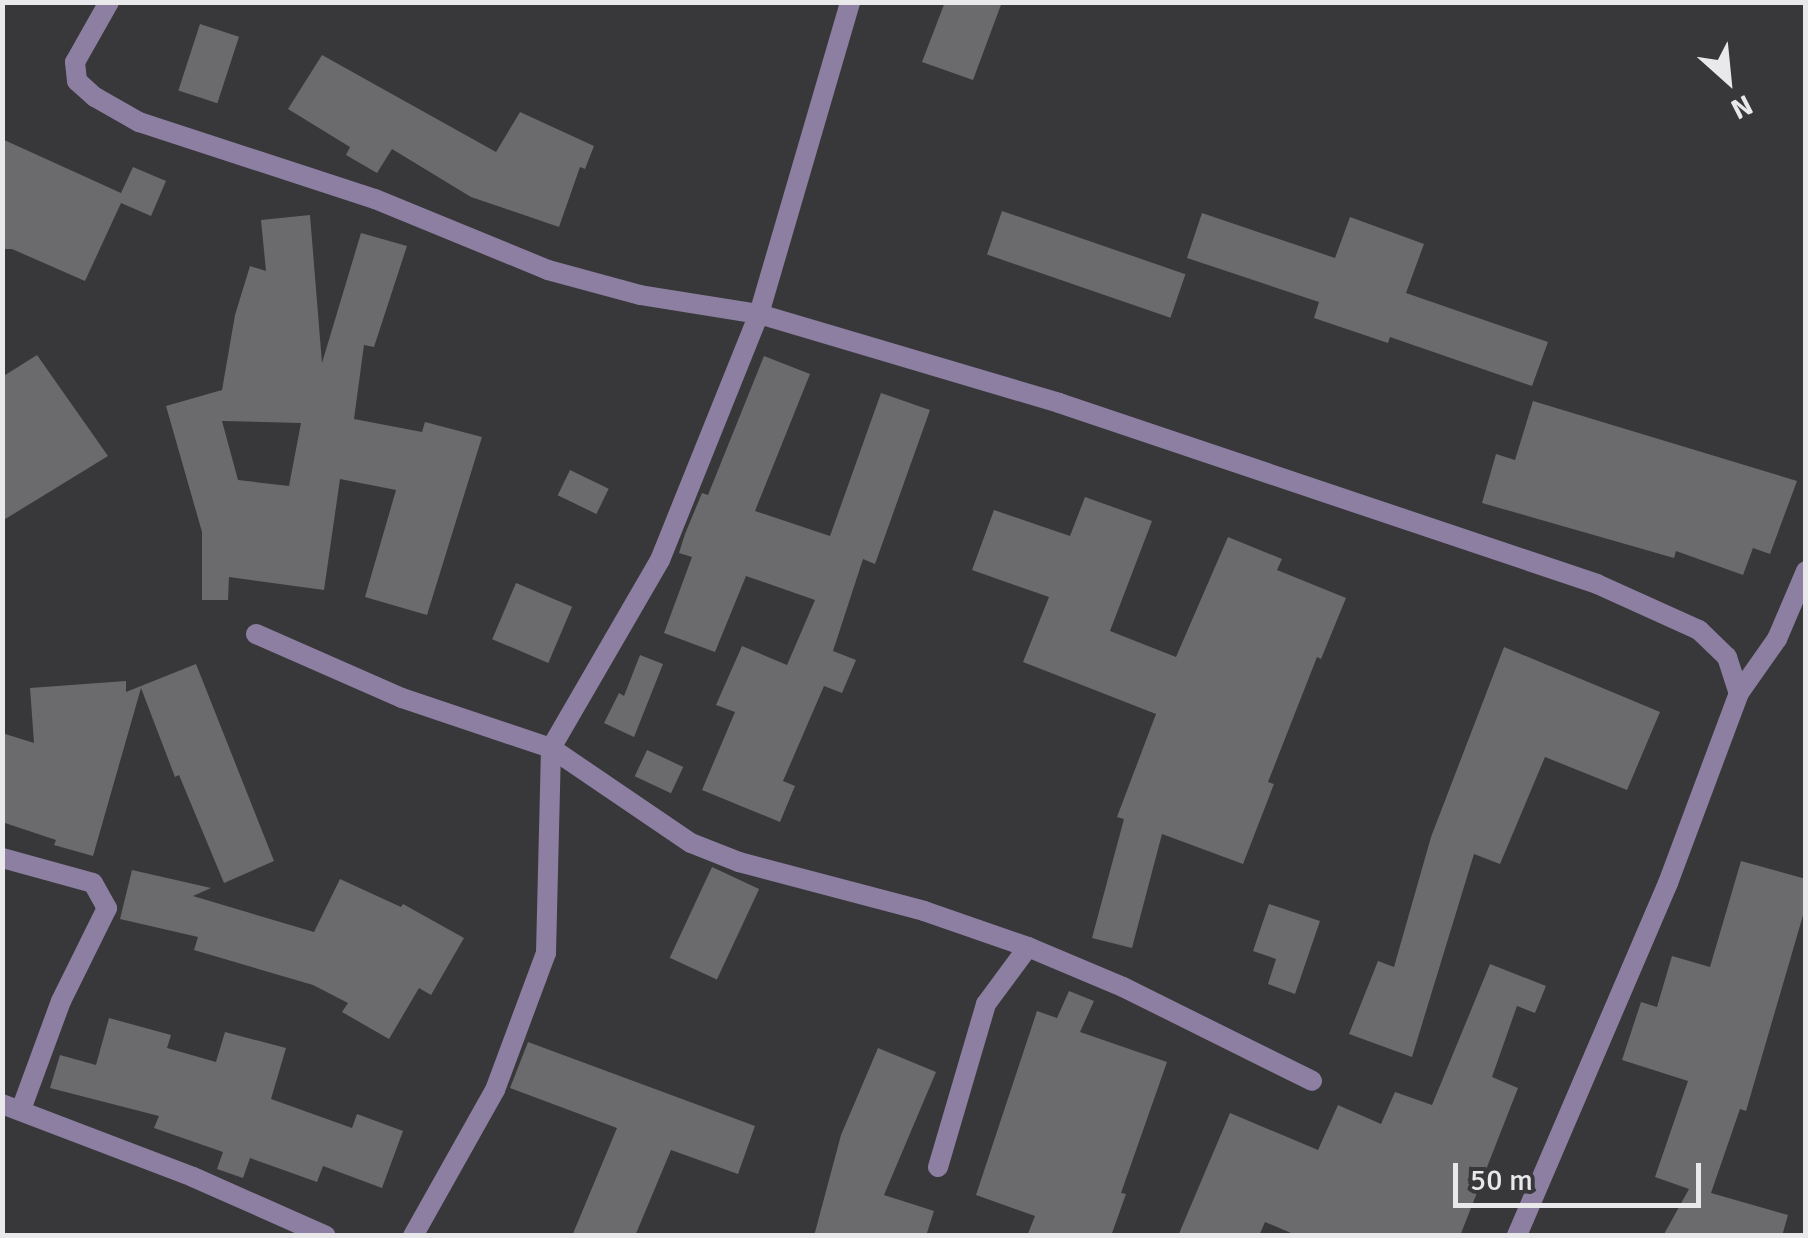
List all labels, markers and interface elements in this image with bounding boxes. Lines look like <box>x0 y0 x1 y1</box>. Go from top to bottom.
north arrow <box>1678 30 1778 130</box>
text: N <box>1725 87 1758 126</box>
scale bar <box>1458 1143 1706 1205</box>
text: 50 m <box>1470 1162 1533 1199</box>

